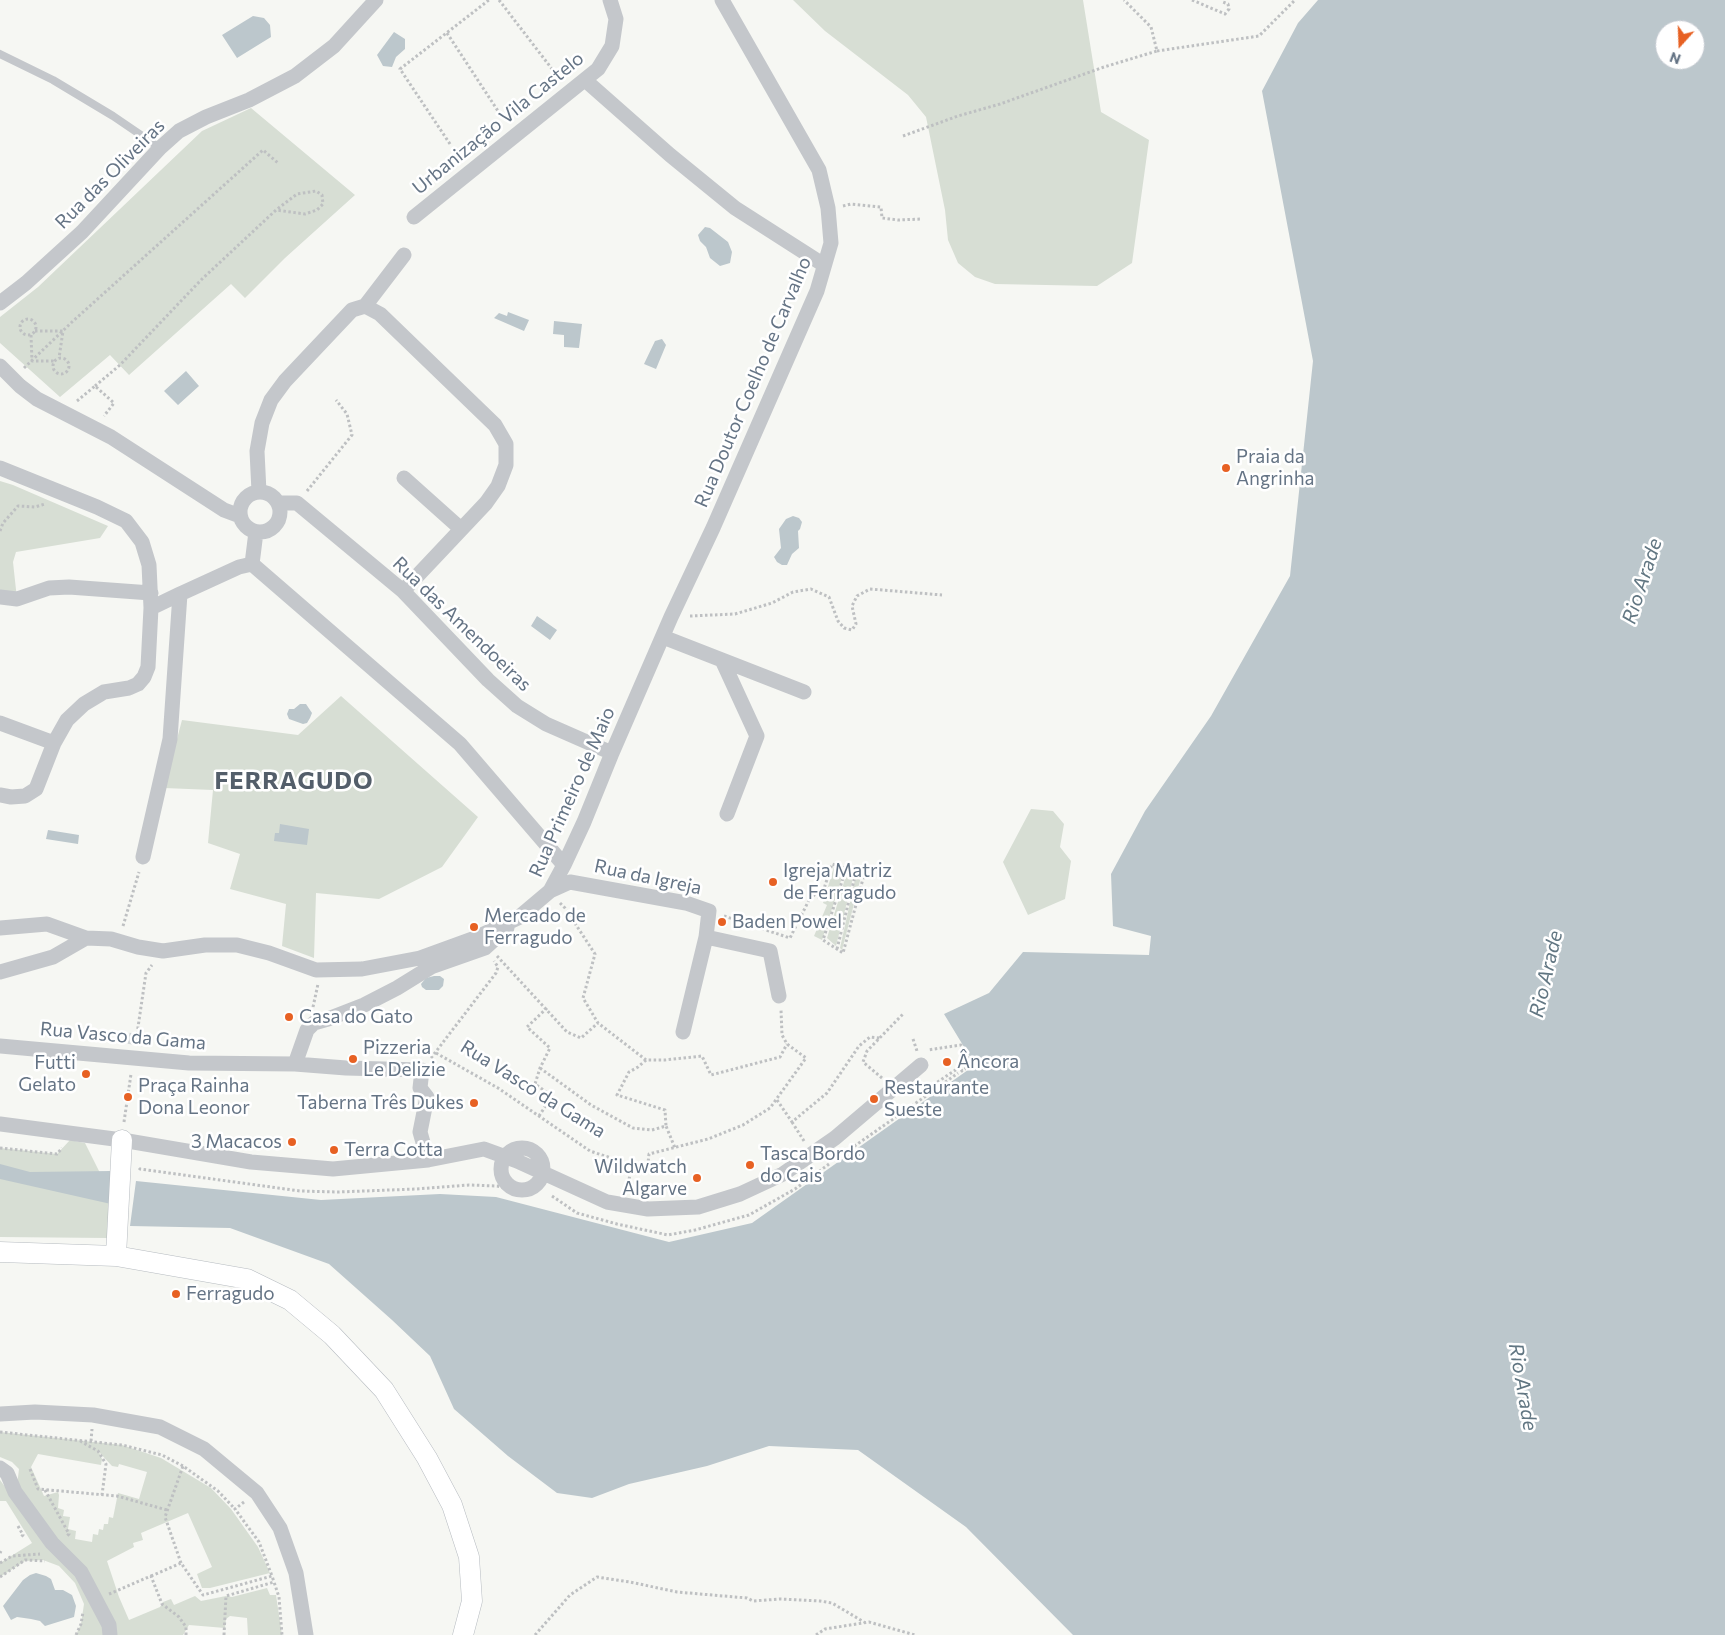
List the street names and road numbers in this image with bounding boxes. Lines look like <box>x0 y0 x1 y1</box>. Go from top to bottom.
street label: Urbanização Vila Castelo <box>408 47 588 199</box>
street label: Rua das Oliveiras <box>50 114 170 234</box>
street label: Rua Doutor Coelho de Carvalho <box>690 253 816 511</box>
street label: Rua das Amendoeiras <box>388 552 536 696</box>
street label: Rua Primeiro de Maio <box>524 703 620 881</box>
street label: Rua da Igreja <box>592 855 704 899</box>
street label: Rua Vasco da Gama <box>39 1017 207 1055</box>
street label: Rua Vasco da Gama <box>456 1035 610 1143</box>

